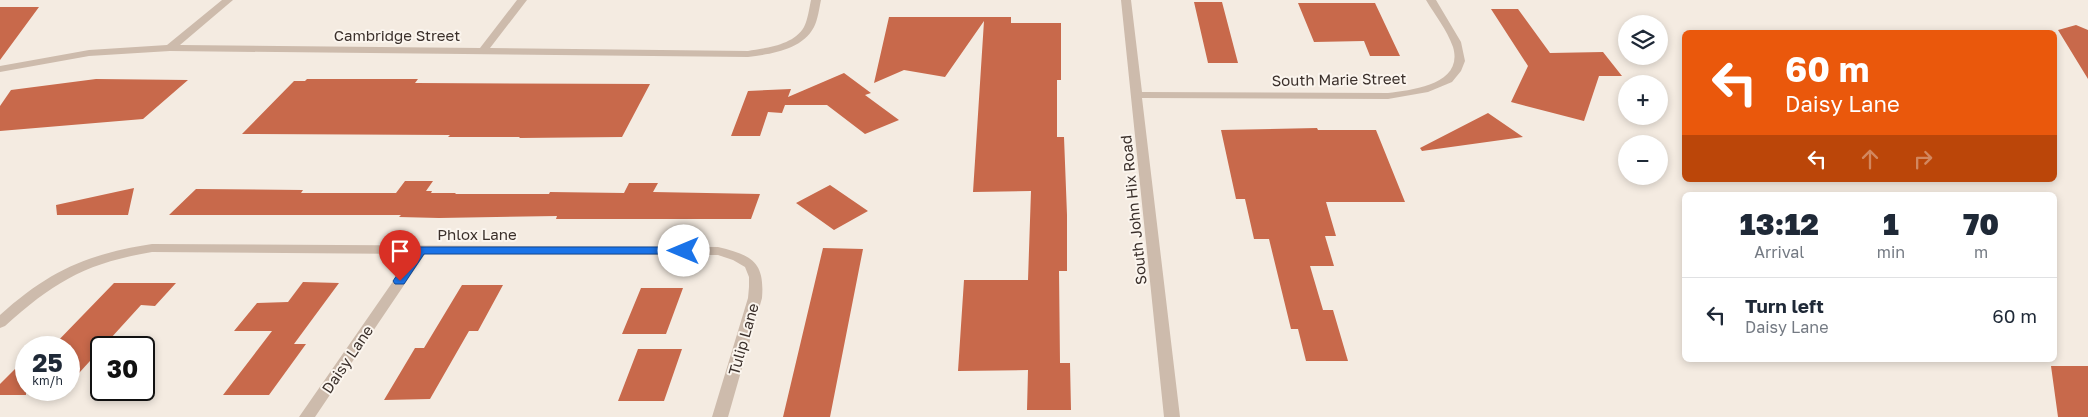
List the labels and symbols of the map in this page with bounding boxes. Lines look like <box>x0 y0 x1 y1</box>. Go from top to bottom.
street label: Cambridge Street <box>334 26 460 44</box>
street label: South Marie Street <box>1271 69 1407 89</box>
street label: South John Hix Road <box>1116 134 1150 286</box>
position arrow <box>657 224 709 276</box>
street label: Phlox Lane <box>437 225 517 243</box>
pin <box>379 230 421 281</box>
street label: Tulip Lane <box>724 301 762 377</box>
street label: Daisy Lane <box>318 321 376 396</box>
speed limit sign: 30 <box>90 336 155 401</box>

